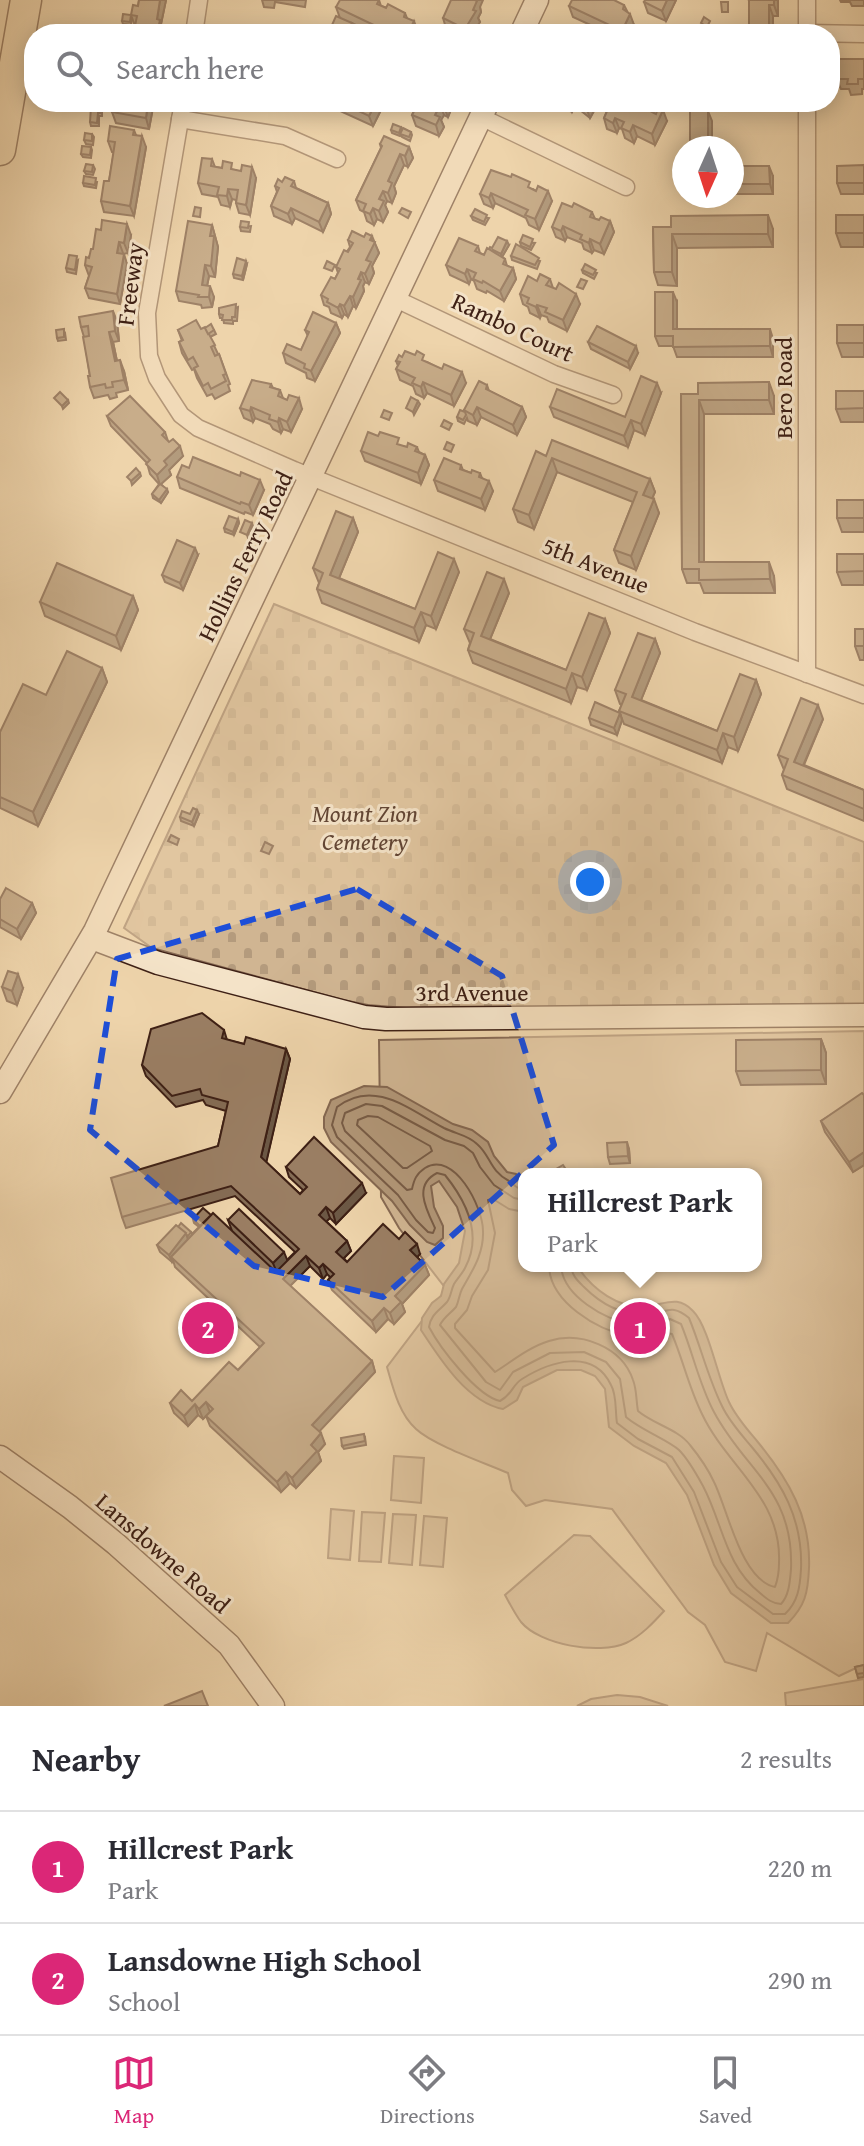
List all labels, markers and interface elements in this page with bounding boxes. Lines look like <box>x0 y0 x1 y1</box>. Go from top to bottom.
search box <box>24 24 840 112</box>
icon: search <box>52 46 96 90</box>
text: Search here <box>116 46 264 90</box>
north arrow <box>672 136 744 208</box>
street label: Freeway <box>108 240 152 328</box>
street label: Rambo Court <box>446 283 580 371</box>
street label: Bero Road <box>766 337 801 439</box>
street label: Hollins Ferry Road <box>189 465 302 647</box>
street label: 5th Avenue <box>537 528 655 602</box>
park label: Mount Zion Cemetery <box>312 796 418 859</box>
your location <box>570 862 610 902</box>
street label: 3rd Avenue <box>415 975 529 1010</box>
popup <box>518 1168 762 1272</box>
text: Hillcrest Park <box>547 1179 733 1223</box>
text: Park <box>547 1223 598 1262</box>
pin: 2 <box>182 1298 234 1358</box>
pin: 1 <box>614 1298 666 1358</box>
street label: Lansdowne Road <box>88 1485 238 1621</box>
text: Nearby <box>32 1734 141 1783</box>
text: 2 results <box>740 1739 832 1778</box>
text: Hillcrest Park <box>108 1826 293 1870</box>
text: 1 <box>51 1848 65 1887</box>
text: 220 m <box>767 1848 832 1887</box>
text: Park <box>108 1870 158 1909</box>
text: Lansdowne High School <box>108 1938 421 1982</box>
text: 2 <box>51 1960 65 1999</box>
text: 290 m <box>767 1960 832 1999</box>
text: School <box>108 1982 180 2021</box>
tab: Map <box>112 2051 156 2131</box>
tab: Directions <box>380 2051 475 2131</box>
tab: Saved <box>699 2051 752 2131</box>

